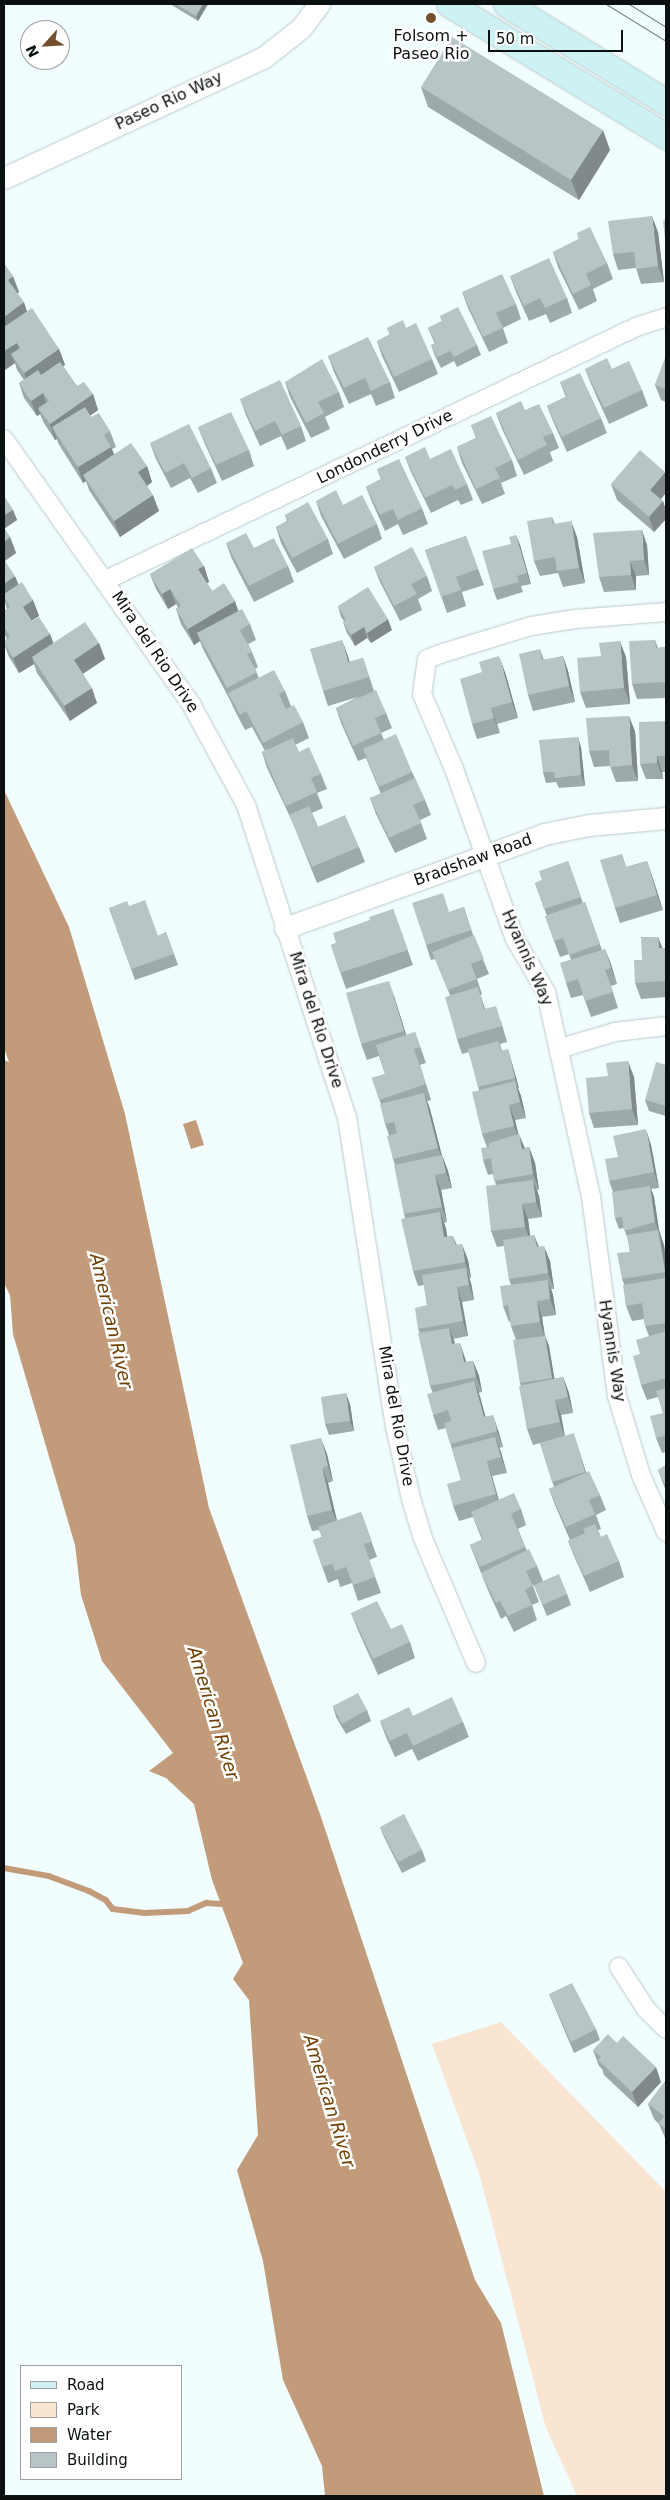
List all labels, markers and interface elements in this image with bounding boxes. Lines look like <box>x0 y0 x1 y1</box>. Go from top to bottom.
marker: Folsom + Paseo Rio <box>425 12 437 24</box>
north arrow <box>20 20 70 70</box>
scale bar <box>490 20 625 52</box>
place label: Folsom + Paseo Rio <box>392 26 470 64</box>
text: 50 m <box>496 30 534 48</box>
text: N <box>23 42 42 60</box>
street label: Paseo Rio Way <box>112 68 226 134</box>
street label: Londonderry Drive <box>314 406 456 488</box>
street label: Mira del Rio Drive <box>107 588 203 716</box>
street label: Bradshaw Road <box>411 830 535 890</box>
street label: Hyannis Way <box>497 907 557 1009</box>
street label: Mira del Rio Drive <box>285 949 347 1091</box>
water label: American River <box>85 1251 137 1391</box>
street label: Hyannis Way <box>594 1298 630 1404</box>
street label: Mira del Rio Drive <box>374 1344 418 1488</box>
water label: American River <box>182 1644 244 1782</box>
water label: American River <box>298 2032 360 2170</box>
legend <box>20 2365 182 2480</box>
text: Road <box>67 2376 105 2394</box>
text: Park <box>67 2401 99 2419</box>
text: Water <box>67 2426 111 2444</box>
text: Building <box>67 2451 128 2469</box>

